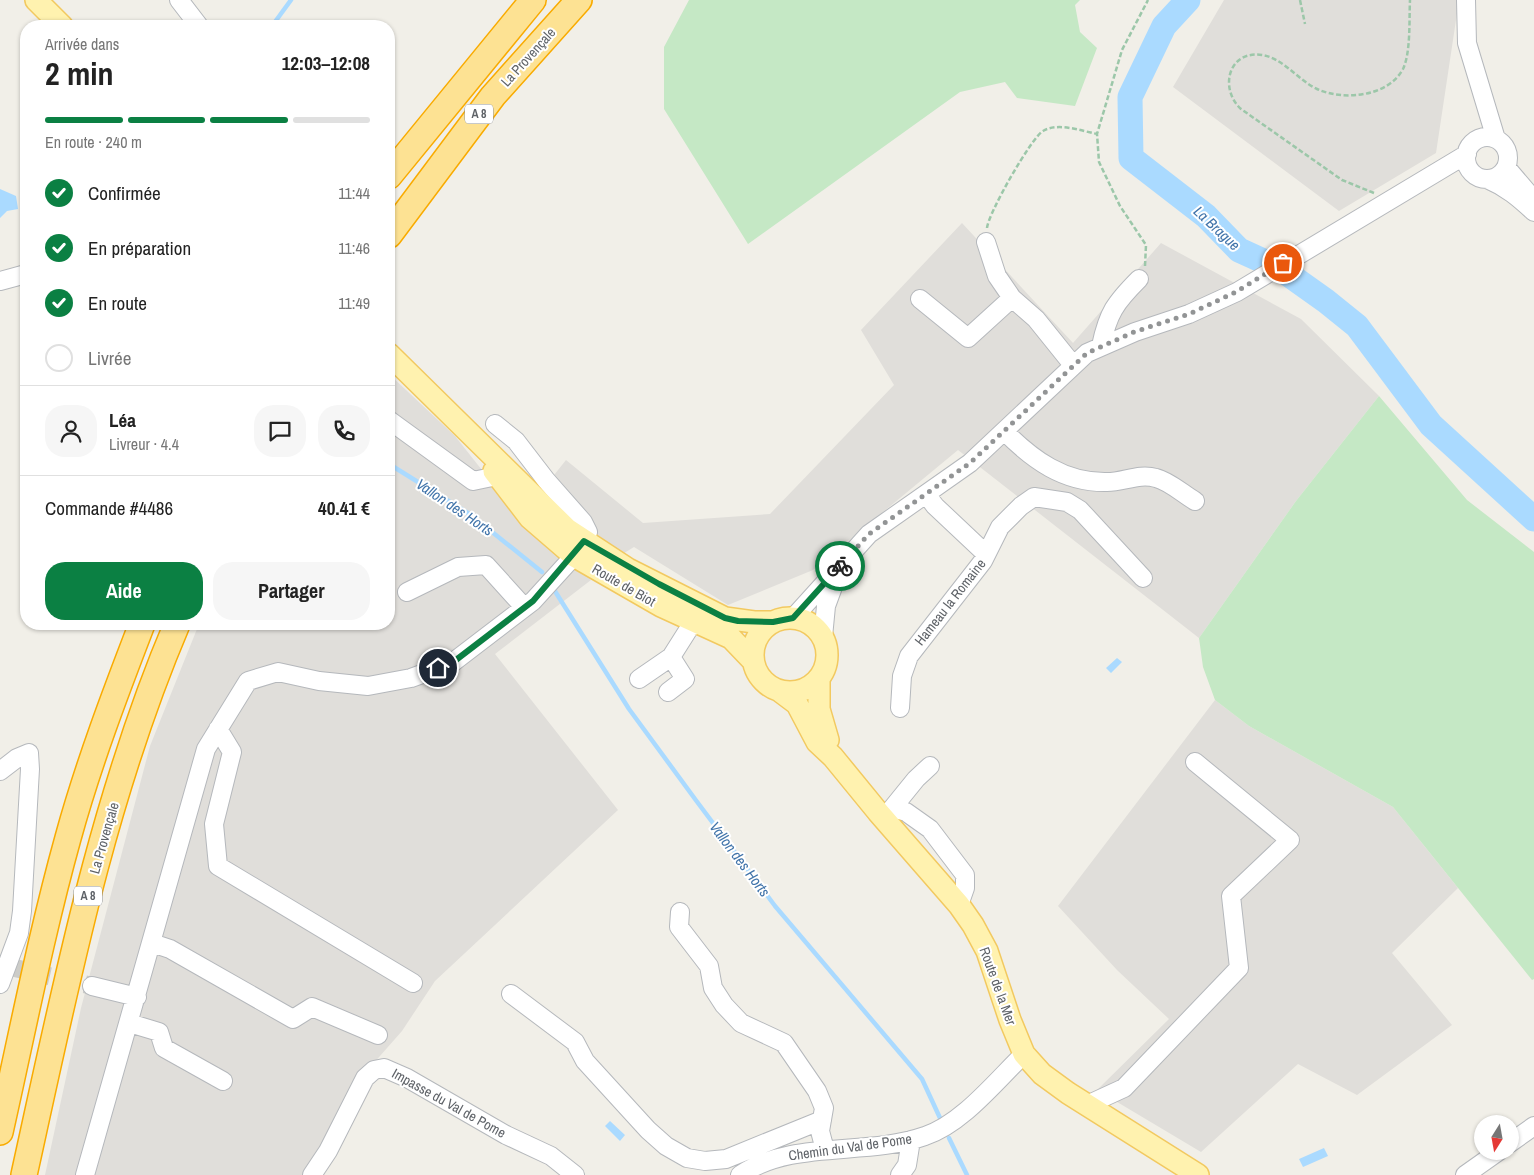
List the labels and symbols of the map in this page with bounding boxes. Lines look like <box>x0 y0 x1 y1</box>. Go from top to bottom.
street label: La Provençale <box>497 24 559 90</box>
road number: A 8 <box>465 105 493 124</box>
water label: La Brague <box>1189 201 1245 255</box>
pin <box>1262 242 1304 284</box>
water label: Vallon des Horts <box>412 473 498 541</box>
courier <box>815 541 865 591</box>
street label: Hameau la Romaine <box>910 555 990 649</box>
street label: Route de Biot <box>589 560 659 610</box>
pin <box>417 647 459 689</box>
street label: La Provençale <box>85 800 123 876</box>
water label: Vallon des Horts <box>705 817 775 901</box>
road number: A 8 <box>74 886 102 906</box>
street label: Route de la Mer <box>976 945 1020 1028</box>
street label: Impasse du Val de Pome <box>389 1064 509 1142</box>
north arrow <box>1474 1115 1519 1160</box>
street label: Chemin du Val de Pome <box>787 1129 913 1165</box>

